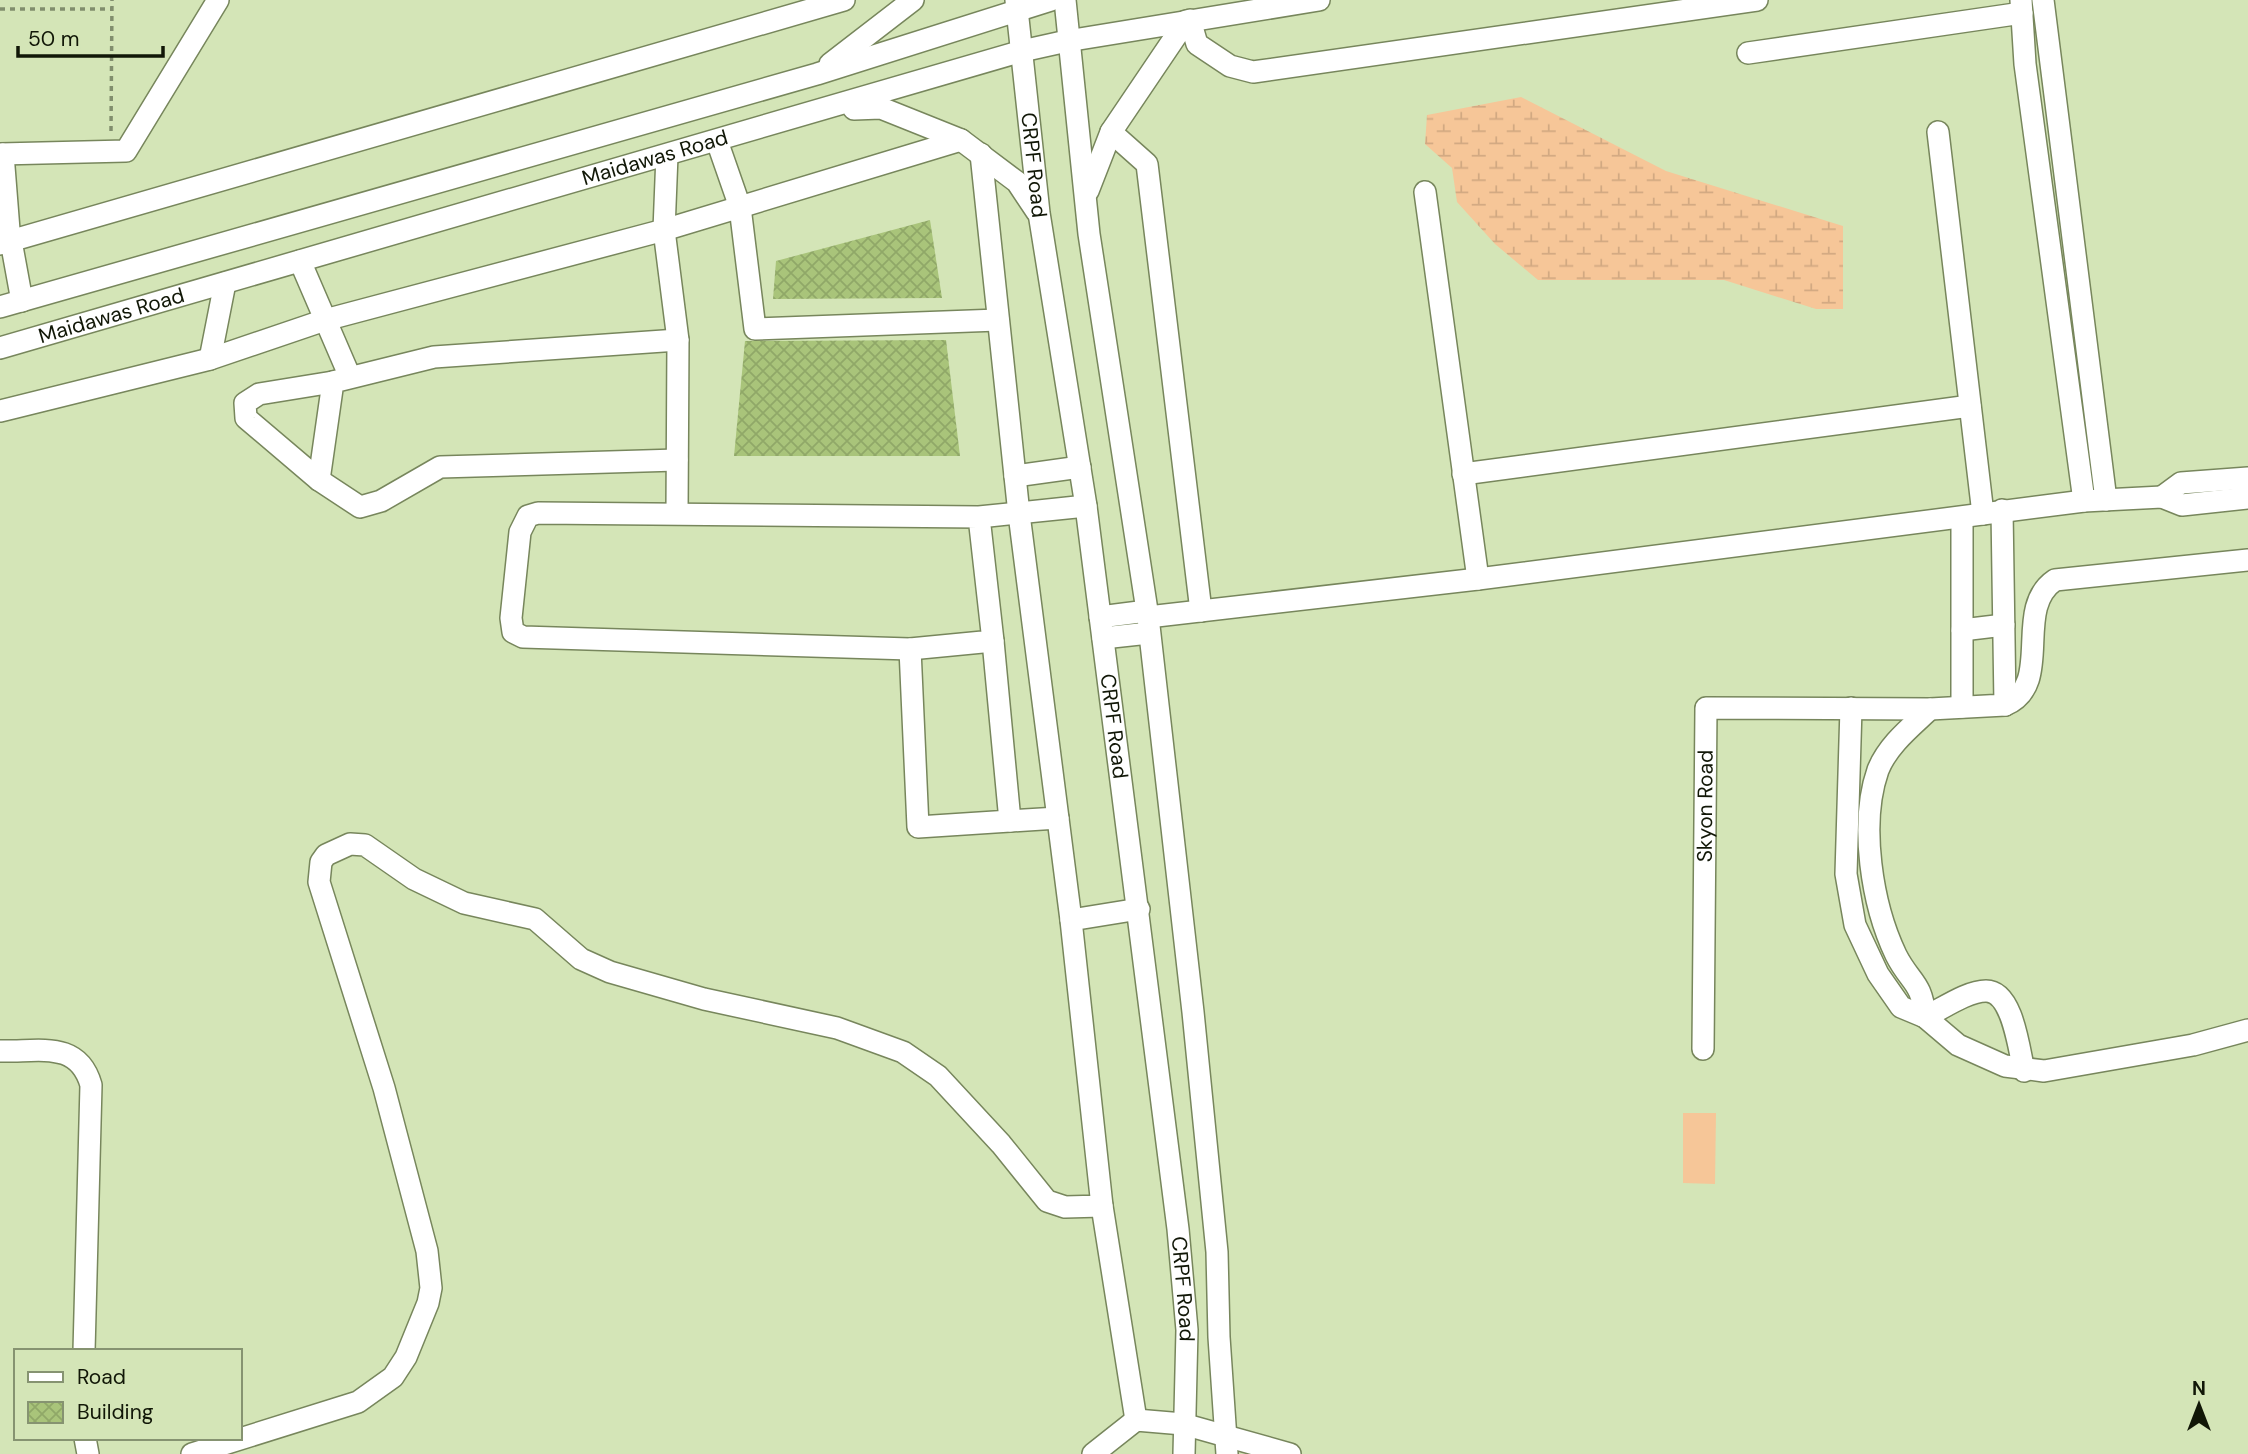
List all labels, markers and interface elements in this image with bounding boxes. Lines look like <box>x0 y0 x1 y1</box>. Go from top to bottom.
scale bar <box>18 14 163 58</box>
text: 50 m <box>28 25 79 53</box>
street label: CRPF Road <box>1014 111 1053 219</box>
street label: Maidawas Road <box>579 123 731 192</box>
street label: Maidawas Road <box>35 281 188 350</box>
street label: CRPF Road <box>1093 672 1135 780</box>
street label: Skyon Road <box>1691 750 1720 862</box>
street label: CRPF Road <box>1165 1235 1201 1342</box>
legend <box>14 1349 242 1440</box>
text: Road <box>77 1363 126 1391</box>
north arrow <box>2164 1370 2234 1440</box>
text: N <box>2192 1376 2206 1401</box>
text: Building <box>77 1398 154 1426</box>

